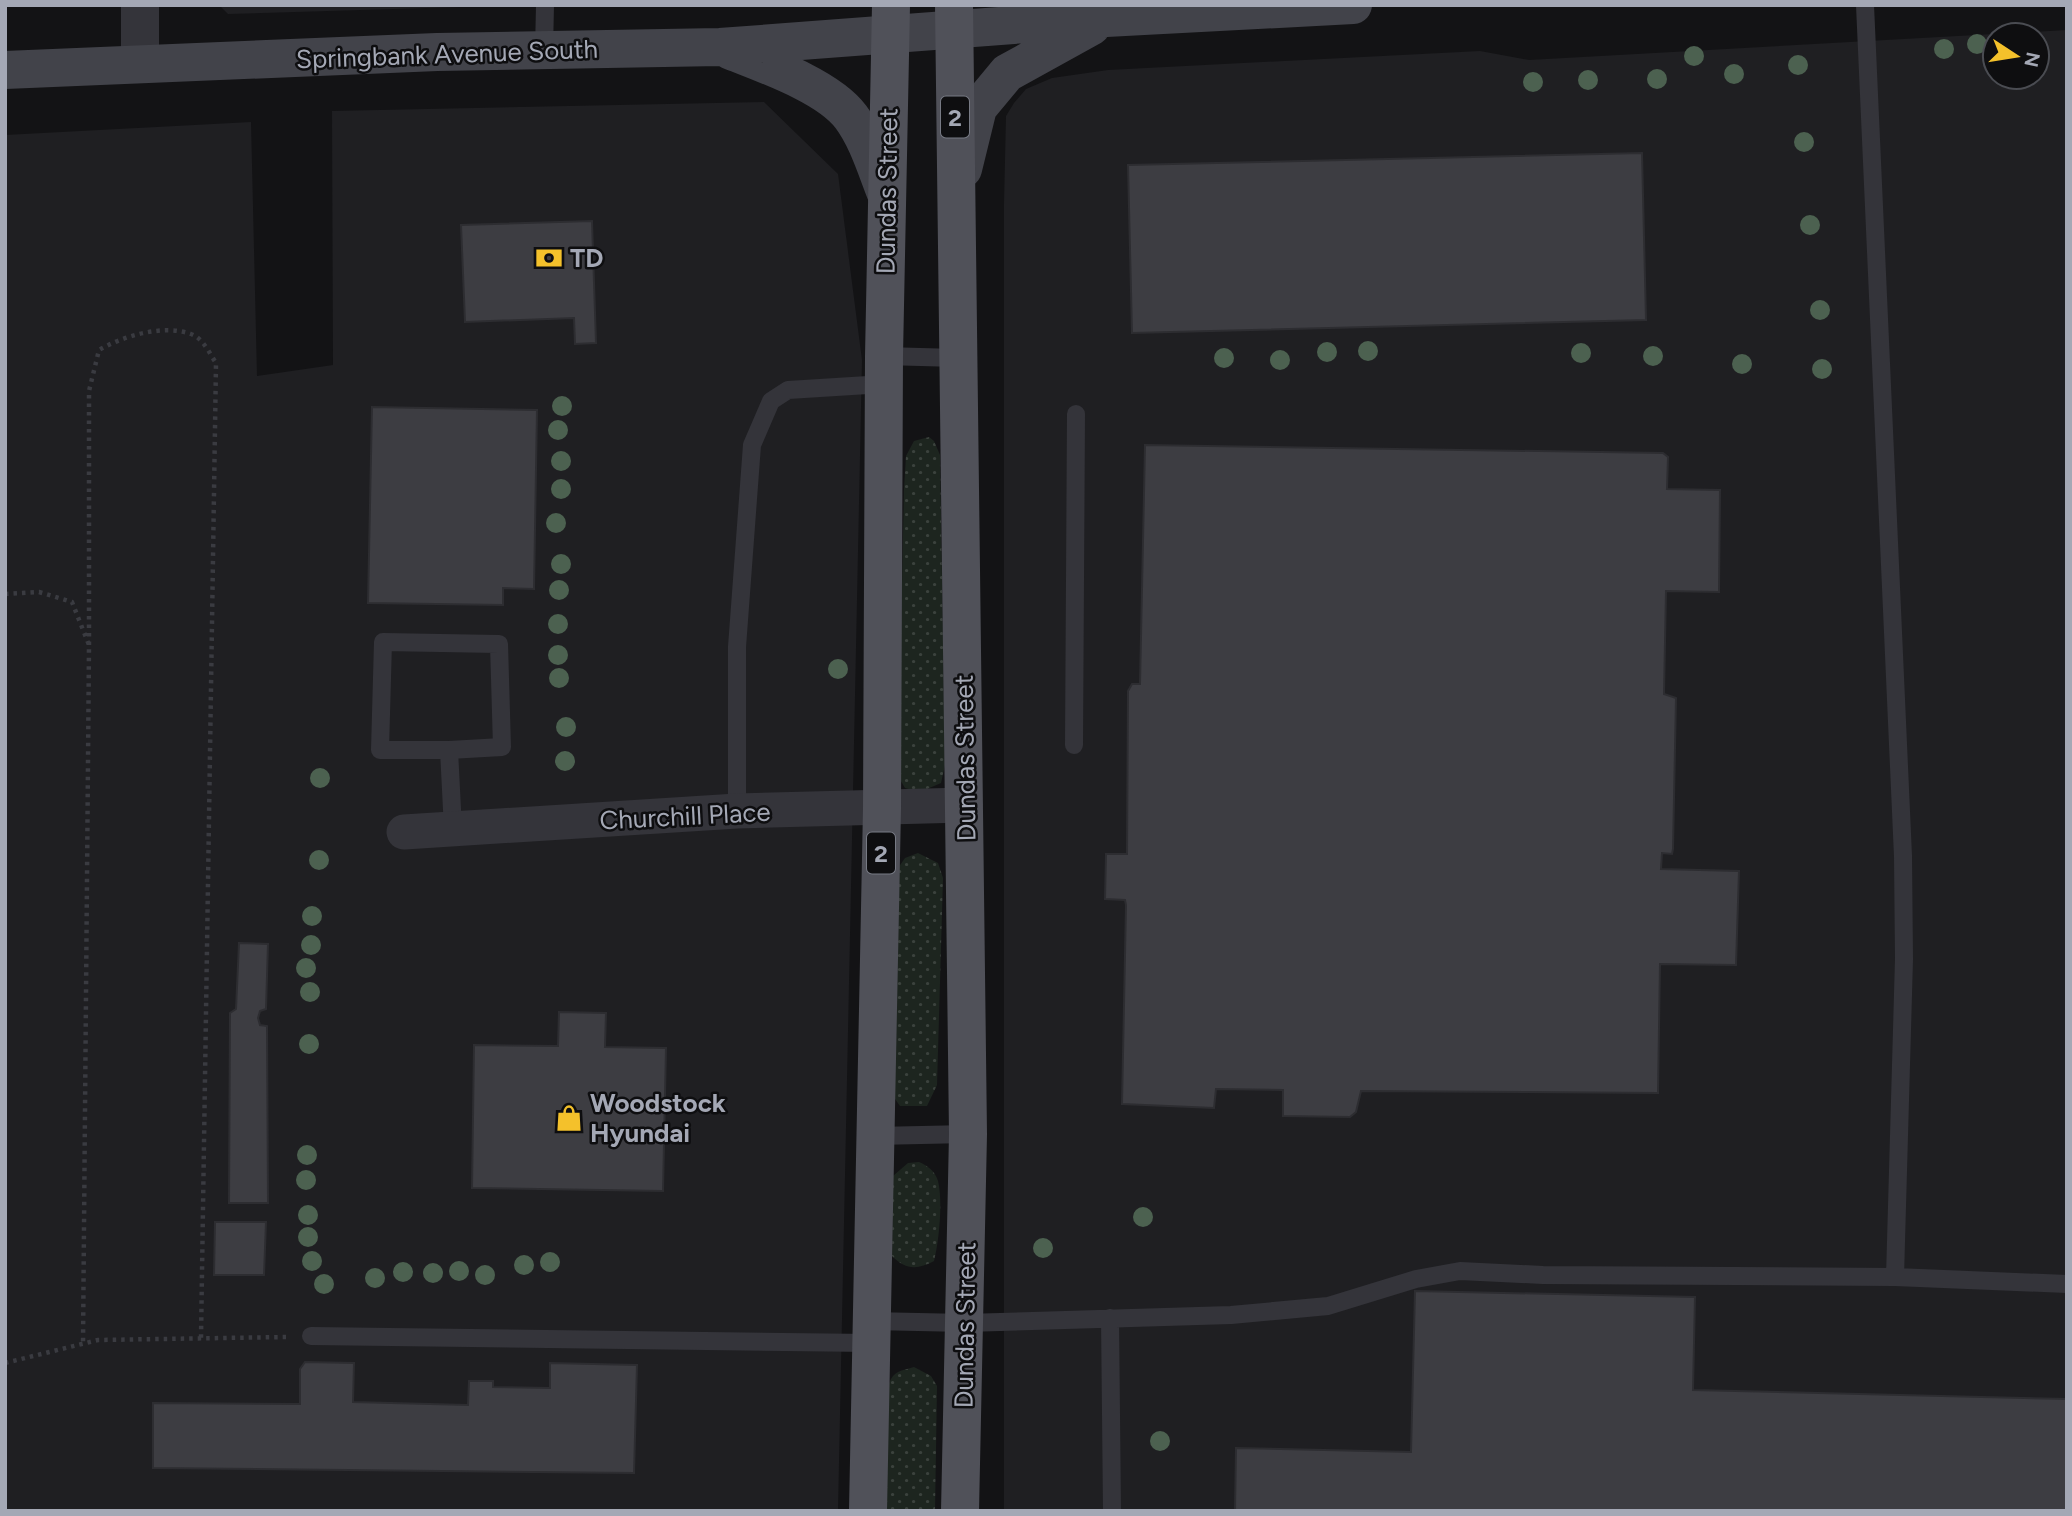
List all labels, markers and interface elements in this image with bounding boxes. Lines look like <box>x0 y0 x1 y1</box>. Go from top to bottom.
north arrow <box>1981 21 2051 91</box>
street label: Springbank Avenue South <box>295 33 599 75</box>
text: N <box>2019 50 2045 69</box>
road number: 2 <box>941 96 969 138</box>
street label: Dundas Street <box>870 107 904 275</box>
place label: TD <box>570 242 603 274</box>
bank icon: TD <box>534 243 564 273</box>
street label: Dundas Street <box>948 674 982 842</box>
street label: Churchill Place <box>599 796 771 836</box>
road number: 2 <box>867 832 895 874</box>
place label: Woodstock Hyundai <box>590 1087 726 1149</box>
shop icon: Woodstock Hyundai <box>554 1103 584 1133</box>
street label: Dundas Street <box>948 1241 982 1409</box>

